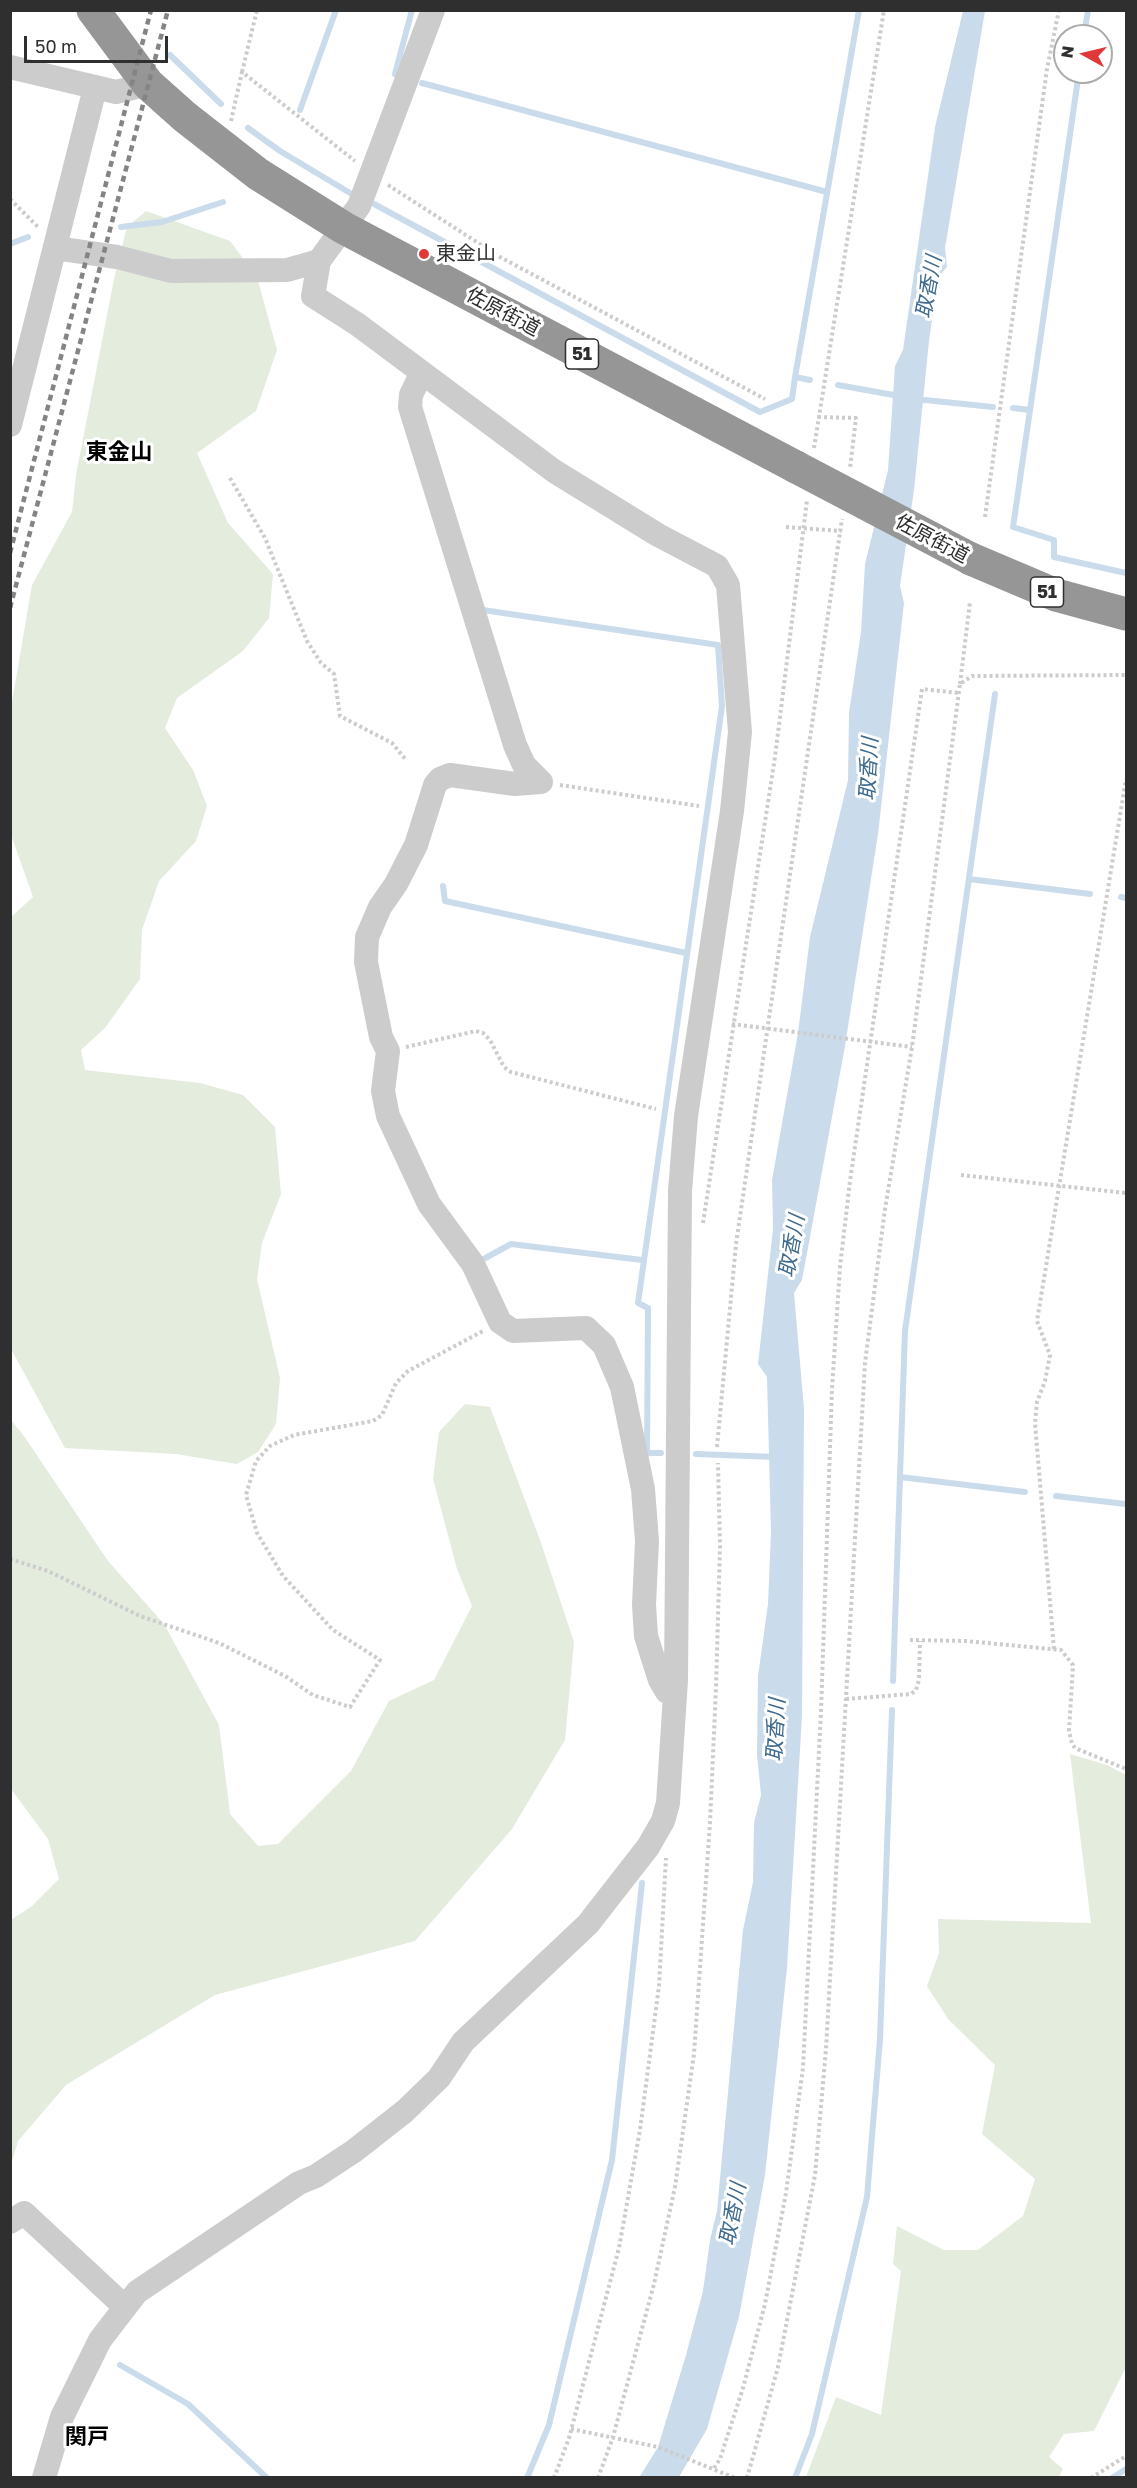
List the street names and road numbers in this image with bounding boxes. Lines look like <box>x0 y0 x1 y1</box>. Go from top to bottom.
street label: 佐原街道 <box>462 283 544 341</box>
road number: 51 <box>566 339 598 369</box>
street label: 佐原街道 <box>891 510 973 568</box>
road number: 51 <box>1030 577 1064 607</box>

